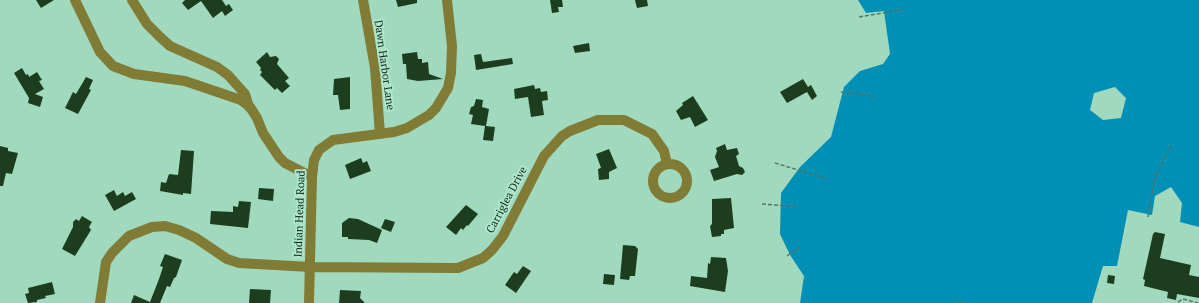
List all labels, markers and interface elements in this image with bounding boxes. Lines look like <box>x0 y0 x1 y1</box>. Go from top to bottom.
street label: Dawn Harbor Lane <box>371 19 397 111</box>
street label: Carriglea Drive <box>484 164 530 236</box>
street label: Indian Head Road <box>292 170 308 258</box>

